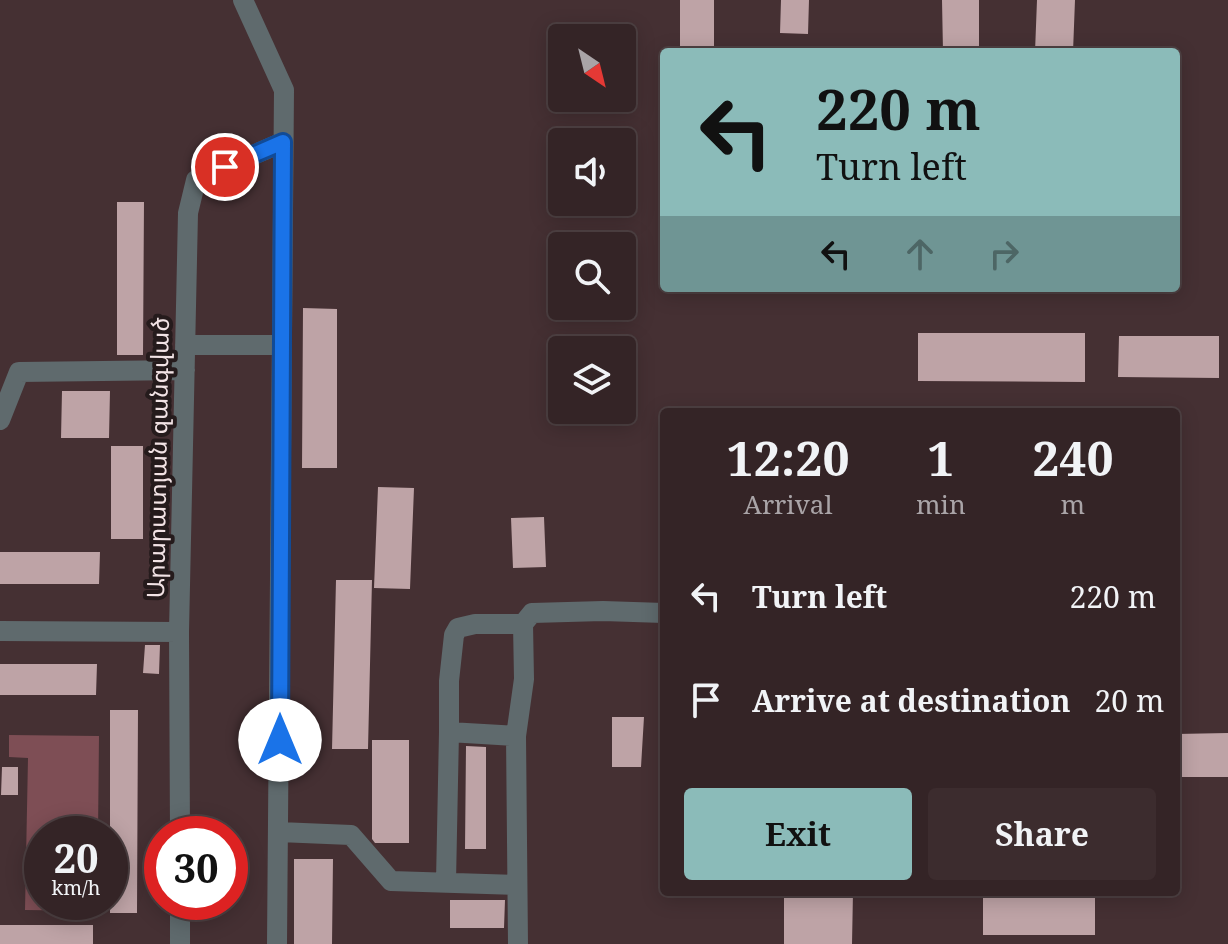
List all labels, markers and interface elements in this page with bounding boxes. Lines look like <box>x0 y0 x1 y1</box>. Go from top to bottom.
north arrow <box>548 24 636 112</box>
map controls <box>548 24 636 424</box>
text: 220 m <box>816 70 981 146</box>
icon: left <box>684 80 788 184</box>
button: sound <box>548 128 636 216</box>
pin <box>191 133 259 201</box>
text: Turn left <box>816 142 967 191</box>
icon: arrive <box>203 145 247 189</box>
button: search <box>548 232 636 320</box>
icon: left <box>814 232 858 276</box>
icon: ahead <box>898 232 942 276</box>
icon: right <box>982 232 1026 276</box>
street label: Արարատյան զանգված <box>138 317 176 599</box>
button: layers <box>548 336 636 424</box>
text: 12:20 <box>726 425 850 490</box>
text: 1 <box>927 425 954 490</box>
text: 240 <box>1032 425 1114 490</box>
text: Arrival <box>744 486 832 522</box>
text: min <box>916 486 966 522</box>
text: m <box>1061 486 1085 522</box>
icon: left <box>684 574 728 618</box>
text: Turn left <box>752 576 887 617</box>
text: 220 m <box>1070 576 1156 617</box>
icon: arrive <box>684 678 728 722</box>
text: Arrive at destination <box>752 680 1071 721</box>
text: 20 m <box>1095 680 1164 721</box>
position arrow <box>238 698 322 782</box>
button: Exit <box>684 788 912 880</box>
button: Share <box>928 788 1156 880</box>
speed limit sign: 30 <box>144 816 248 920</box>
text: 20 <box>53 830 99 885</box>
text: km/h <box>51 874 101 901</box>

